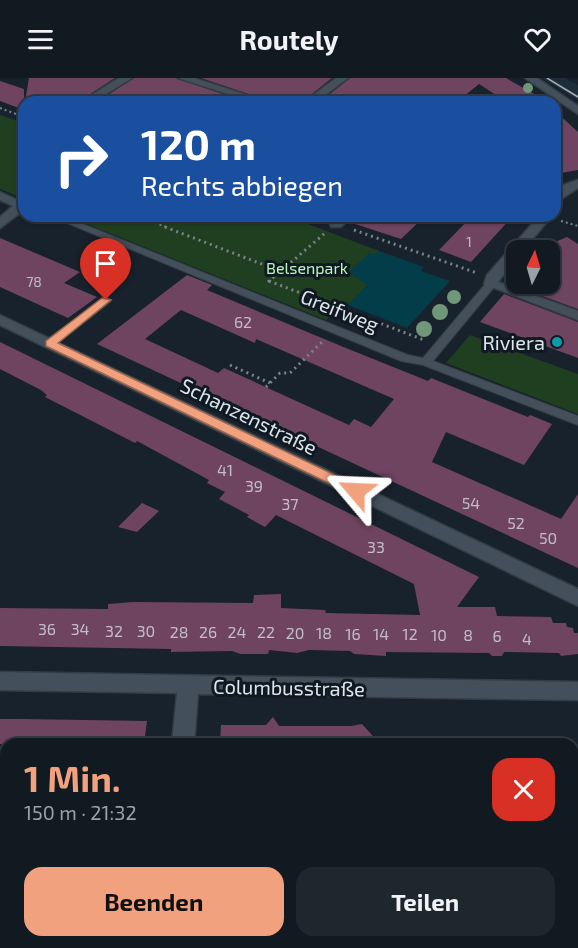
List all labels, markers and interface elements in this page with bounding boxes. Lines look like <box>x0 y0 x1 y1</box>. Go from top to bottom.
icon: menu <box>24 23 57 56</box>
text: Routely <box>239 23 339 55</box>
icon: heart <box>521 23 554 56</box>
text: 120 m <box>141 118 256 168</box>
icon: right <box>42 120 120 198</box>
text: Rechts abbiegen <box>141 169 343 201</box>
house number: 1 <box>466 233 472 250</box>
pin <box>80 238 131 300</box>
north arrow <box>506 240 560 294</box>
map controls <box>506 240 560 294</box>
icon: arrive <box>89 247 122 280</box>
park label: Belsenpark <box>266 258 348 277</box>
house number: 78 <box>26 273 42 290</box>
street label: Greifweg <box>298 284 382 336</box>
house number: 62 <box>234 312 252 331</box>
place label: Riviera <box>482 330 545 354</box>
marker: Riviera <box>550 335 564 349</box>
street label: Schanzenstraße <box>177 373 321 459</box>
position arrow <box>324 459 388 523</box>
house number: 41 <box>217 460 233 479</box>
house number: 39 <box>245 476 263 495</box>
house number: 54 <box>462 493 480 512</box>
house number: 37 <box>281 494 299 513</box>
house number: 52 <box>507 513 525 532</box>
house number: 50 <box>539 528 557 547</box>
house number: 33 <box>367 537 385 556</box>
house number: 36 <box>38 619 56 638</box>
house number: 34 <box>71 619 90 638</box>
house number: 32 <box>105 621 123 640</box>
house number: 30 <box>137 621 155 640</box>
house number: 28 <box>170 622 188 641</box>
house number: 26 <box>199 622 217 641</box>
house number: 24 <box>228 622 247 641</box>
house number: 22 <box>257 622 275 641</box>
house number: 20 <box>286 623 304 642</box>
house number: 18 <box>316 623 332 642</box>
house number: 16 <box>345 624 361 643</box>
house number: 14 <box>373 624 389 643</box>
house number: 12 <box>402 624 418 643</box>
house number: 10 <box>431 625 447 644</box>
house number: 8 <box>463 625 473 644</box>
house number: 6 <box>492 626 502 645</box>
house number: 4 <box>522 629 532 648</box>
street label: Columbusstraße <box>213 674 365 700</box>
text: 1 Min. <box>24 756 121 799</box>
button: close <box>492 758 555 821</box>
text: 150 m · 21:32 <box>24 800 137 824</box>
button: Beenden <box>24 867 284 936</box>
button: Teilen <box>296 867 555 936</box>

